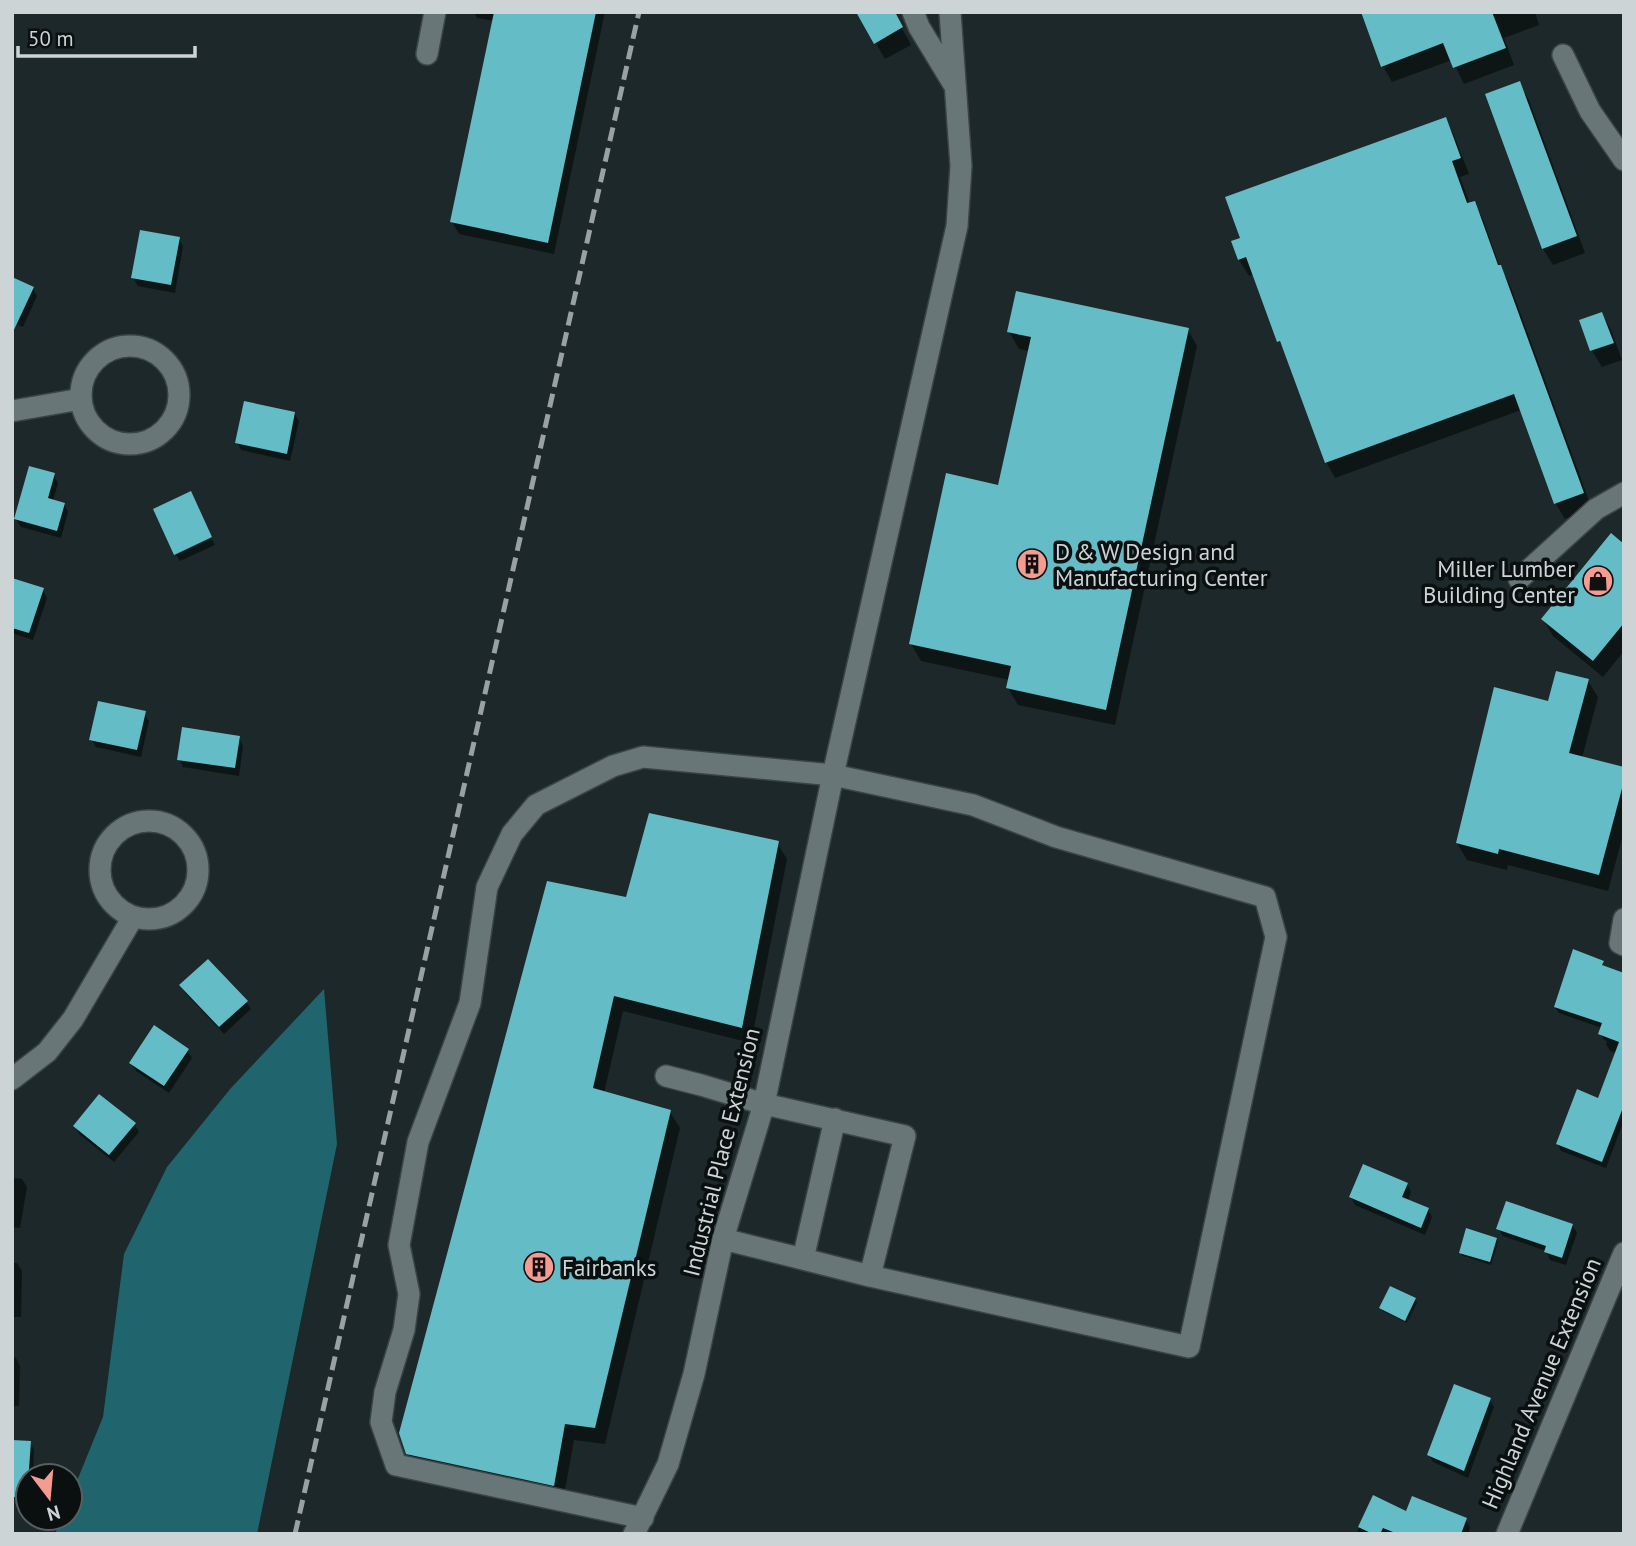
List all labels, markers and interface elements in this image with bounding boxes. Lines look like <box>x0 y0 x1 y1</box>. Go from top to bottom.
scale bar <box>18 14 194 58</box>
text: 50 m <box>28 25 74 52</box>
place label: D & W Design and Manufacturing Center <box>1055 537 1268 592</box>
building icon: D & W Design and Manufacturing Center <box>1015 547 1049 581</box>
place label: Miller Lumber Building Center <box>1423 554 1575 609</box>
shop icon: Miller Lumber Building Center <box>1581 564 1615 598</box>
street label: Industrial Place Extension <box>676 1025 766 1279</box>
building icon: Fairbanks <box>522 1250 556 1284</box>
place label: Fairbanks <box>562 1253 656 1282</box>
street label: Highland Avenue Extension <box>1475 1253 1607 1513</box>
north arrow <box>14 1462 84 1532</box>
text: N <box>44 1500 63 1527</box>

